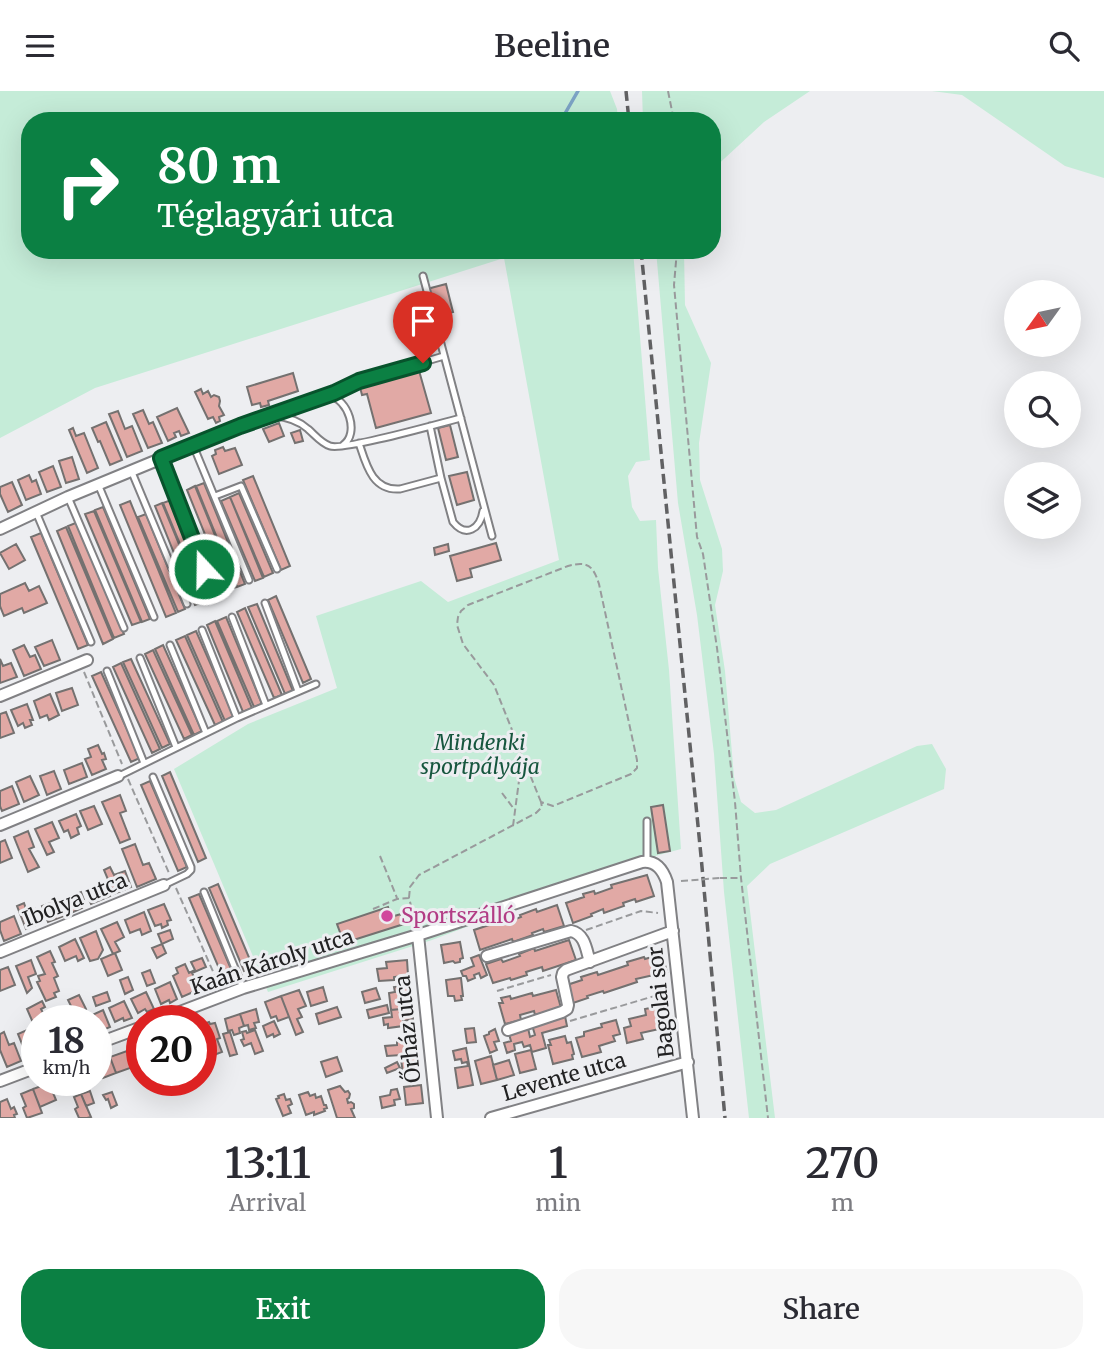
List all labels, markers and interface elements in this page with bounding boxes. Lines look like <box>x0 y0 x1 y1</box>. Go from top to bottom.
text: Beeline <box>494 26 610 66</box>
icon: menu <box>21 27 59 65</box>
icon: search <box>1045 27 1083 65</box>
text: 80 m <box>157 135 280 196</box>
icon: right <box>42 140 133 231</box>
text: Téglagyári utca <box>157 196 394 236</box>
north arrow <box>1004 280 1082 357</box>
map controls <box>1004 280 1081 539</box>
pin <box>393 291 453 363</box>
icon: arrive <box>404 302 442 340</box>
button: search <box>1004 371 1081 448</box>
button: layers <box>1004 462 1081 539</box>
position arrow <box>167 532 241 606</box>
park label: Mindenki sportpályája <box>420 729 540 780</box>
street label: Ibolya utca <box>19 866 131 933</box>
place label: Sportszálló <box>401 902 515 929</box>
marker: Sportszálló <box>379 908 395 924</box>
street label: Kaán Károly utca <box>187 922 357 1001</box>
street label: Bagolai sor <box>641 945 680 1059</box>
street label: Őrház utca <box>387 974 427 1084</box>
speed limit sign: 20 <box>126 1005 217 1096</box>
text: 18 <box>48 1019 85 1063</box>
street label: Levente utca <box>499 1046 629 1107</box>
text: km/h <box>43 1056 90 1079</box>
text: 13:11 <box>225 1137 311 1189</box>
text: 1 <box>549 1137 568 1189</box>
text: 270 <box>805 1137 879 1189</box>
text: Arrival <box>229 1188 306 1217</box>
text: min <box>535 1188 581 1217</box>
text: m <box>831 1188 854 1217</box>
button: Exit <box>21 1269 545 1349</box>
button: Share <box>559 1269 1083 1349</box>

